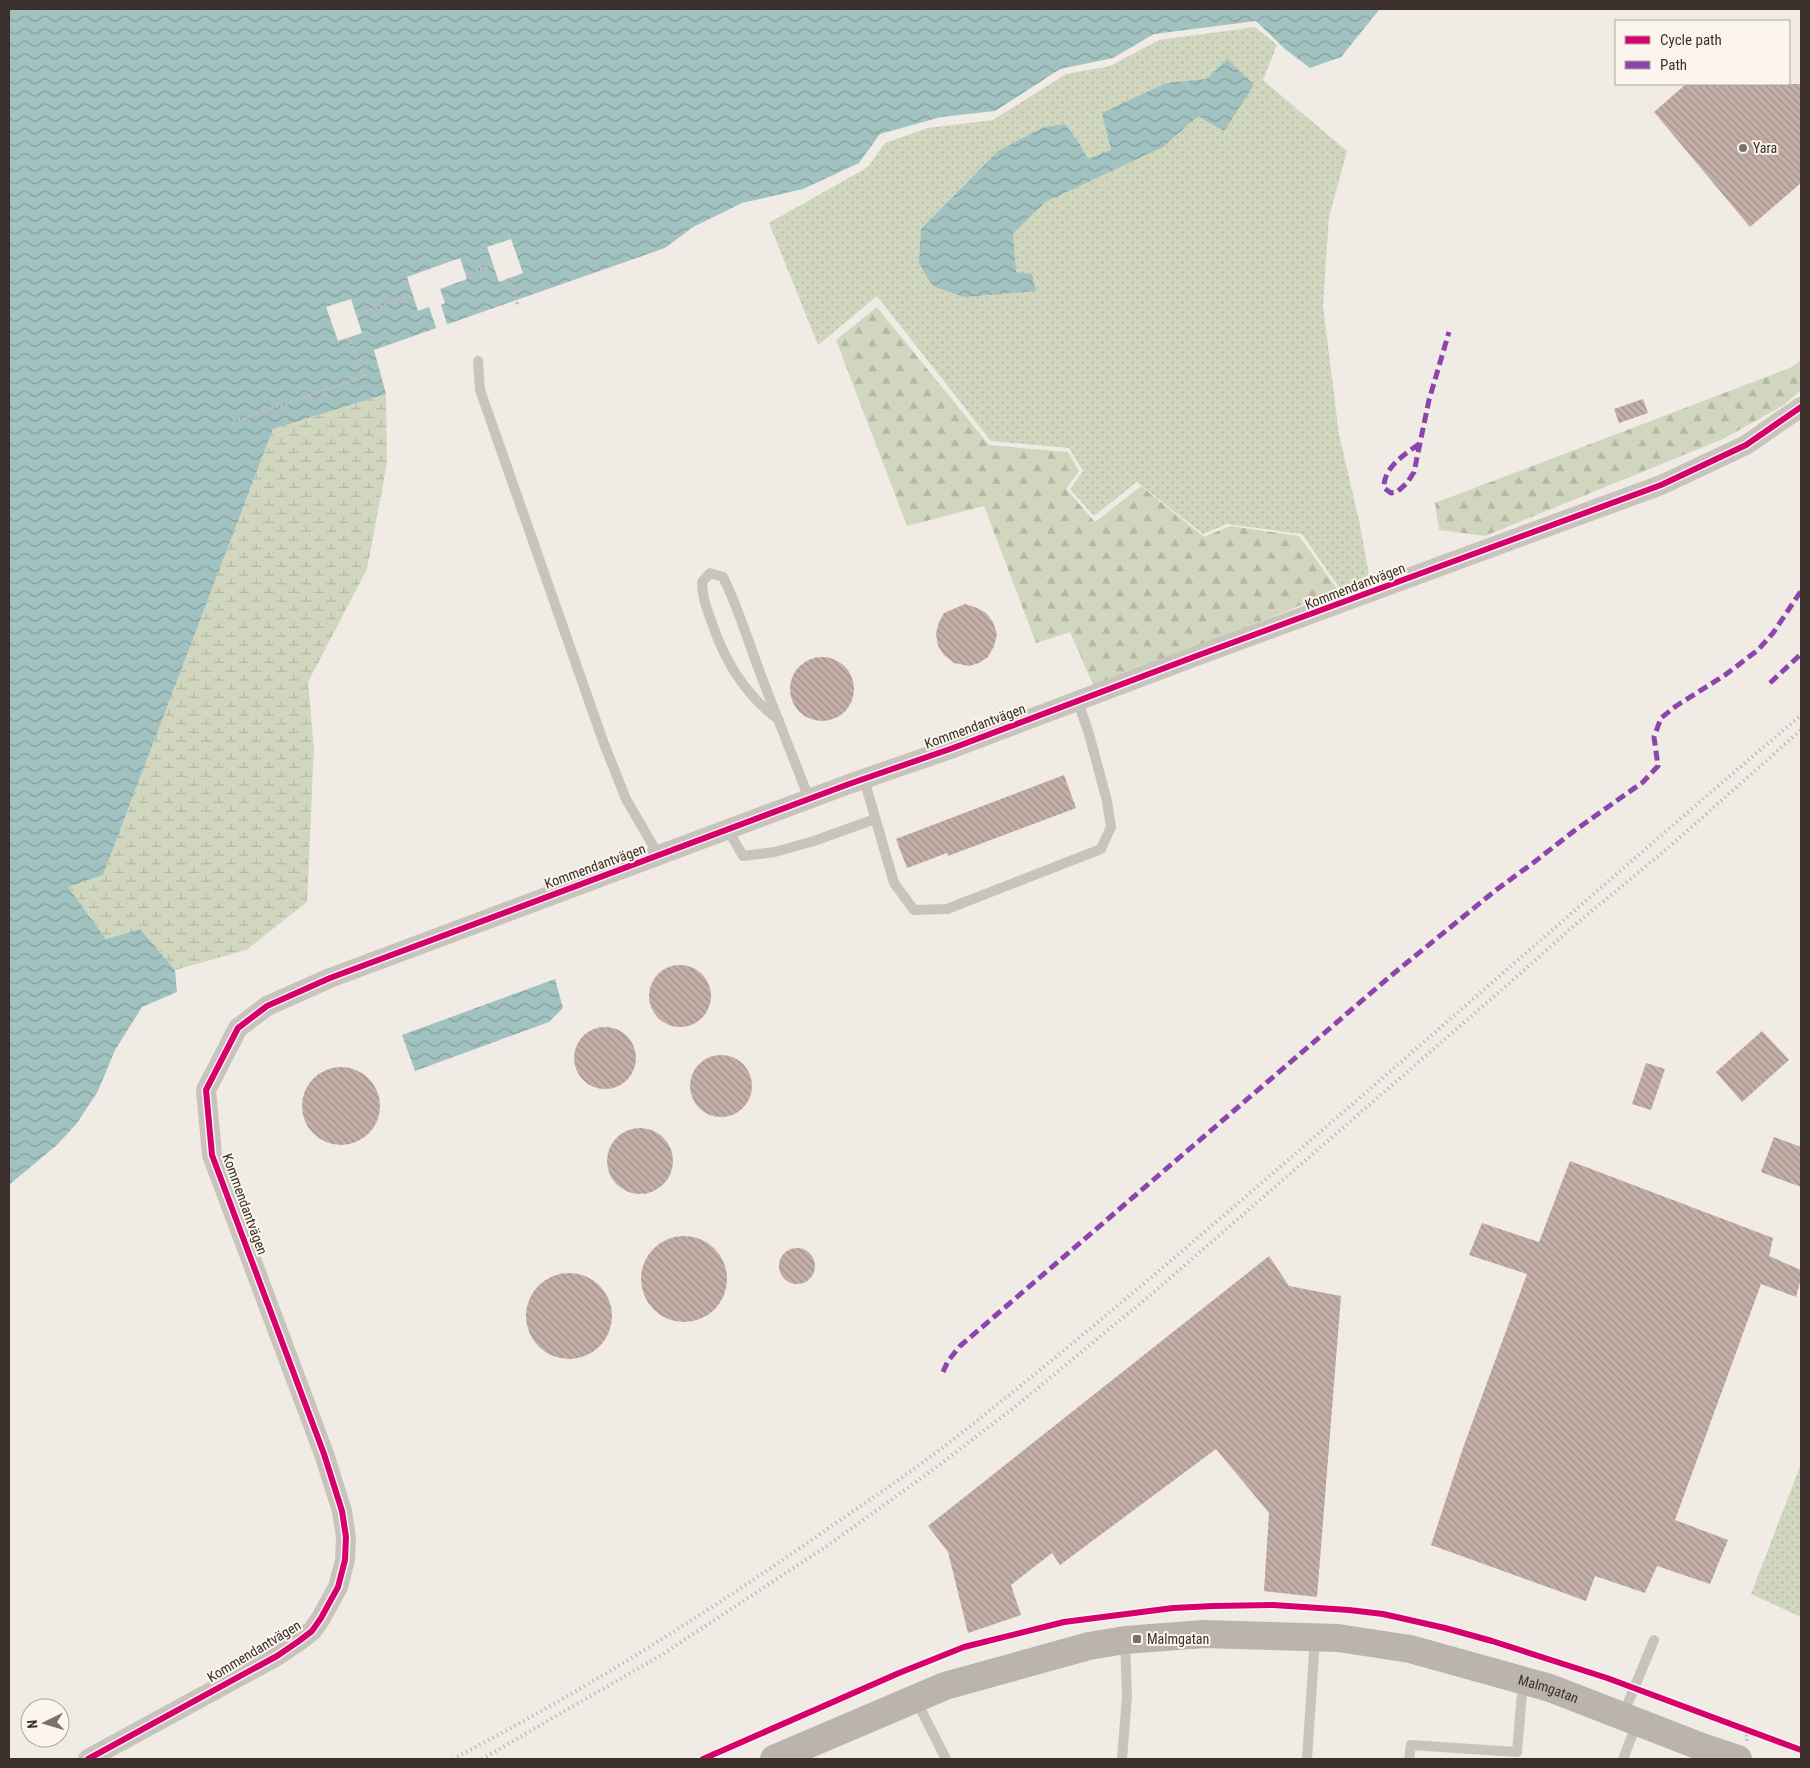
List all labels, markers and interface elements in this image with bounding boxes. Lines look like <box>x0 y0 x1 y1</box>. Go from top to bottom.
legend <box>1615 20 1790 85</box>
text: Cycle path <box>1660 31 1722 49</box>
text: Path <box>1660 56 1687 74</box>
place label: Yara <box>1753 140 1777 156</box>
marker: Yara <box>1737 142 1749 154</box>
street label: Kommendantvägen <box>1303 559 1407 613</box>
street label: Kommendantvägen <box>922 700 1028 752</box>
street label: Kommendantvägen <box>542 840 648 892</box>
street label: Kommendantvägen <box>219 1151 271 1257</box>
street label: Kommendantvägen <box>204 1617 304 1685</box>
place label: Malmgatan <box>1147 1631 1209 1647</box>
marker: Malmgatan <box>1131 1633 1143 1645</box>
street label: Malmgatan <box>1517 1672 1581 1706</box>
north arrow <box>20 1698 70 1748</box>
text: N <box>24 1719 40 1729</box>

